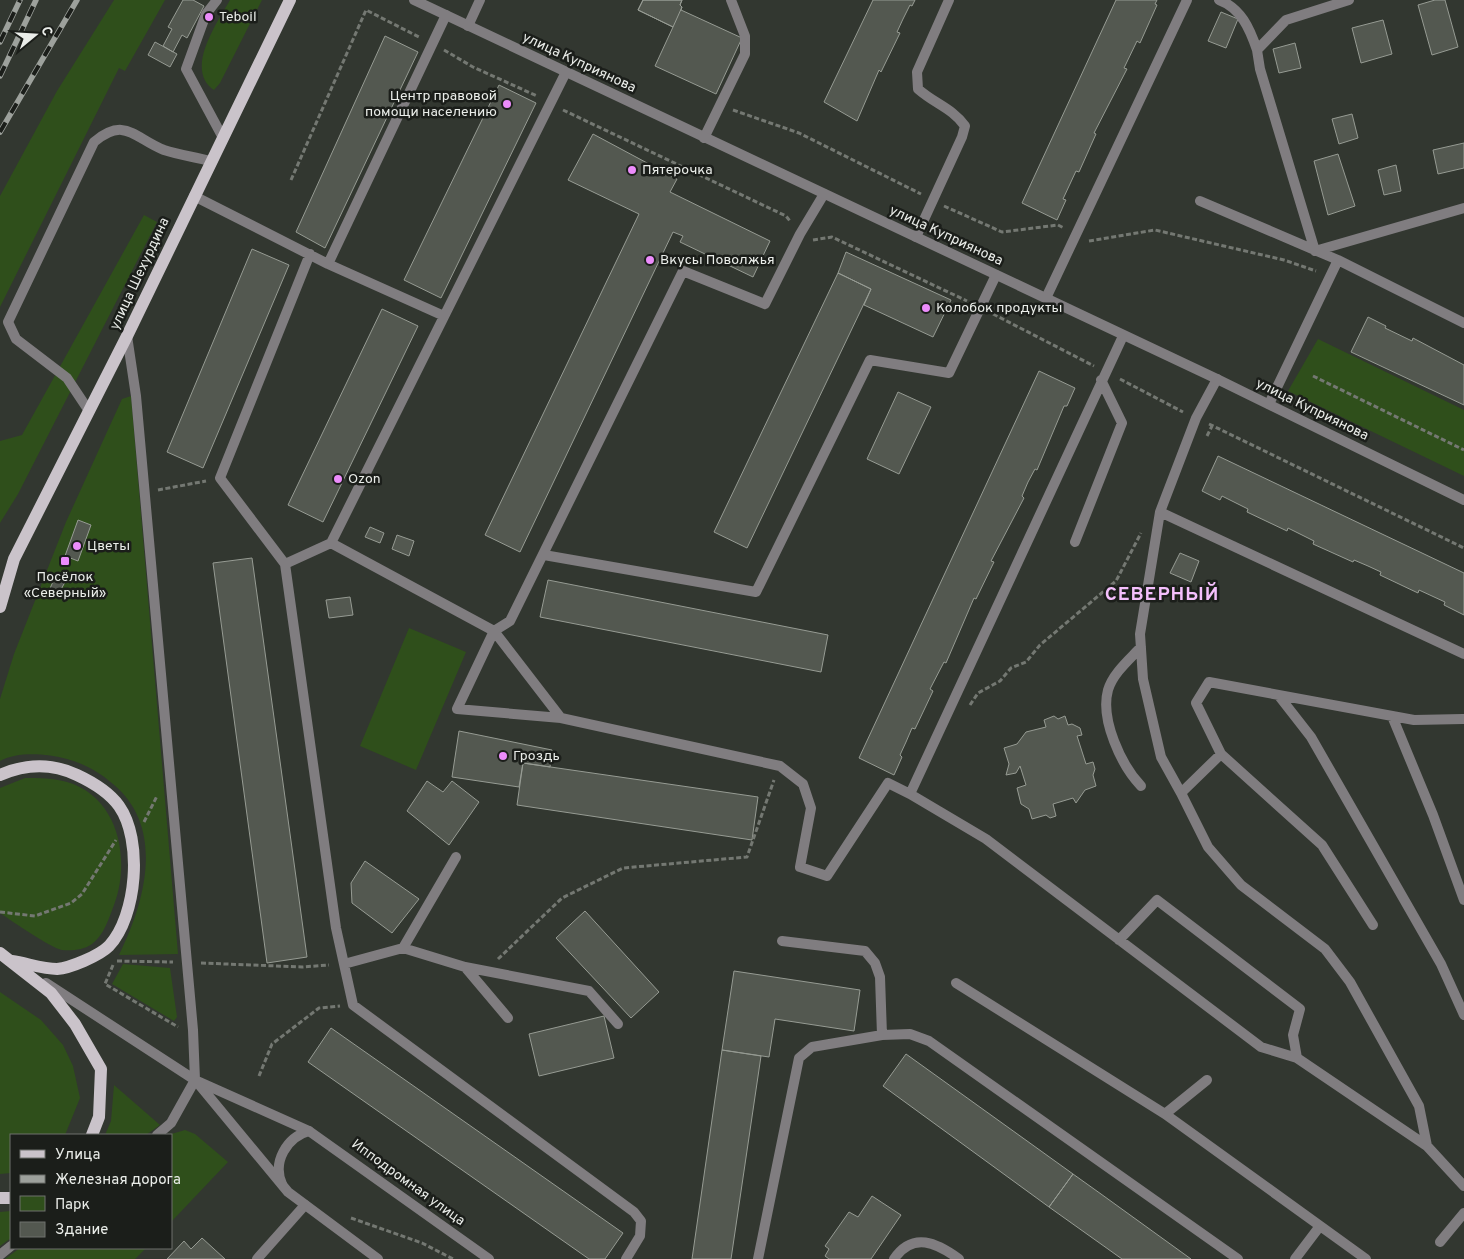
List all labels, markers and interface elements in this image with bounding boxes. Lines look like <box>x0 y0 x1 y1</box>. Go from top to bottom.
place label: Teboil <box>219 9 257 26</box>
north arrow <box>10 10 60 60</box>
marker: Teboil <box>203 11 215 23</box>
text: С <box>36 25 55 38</box>
street label: улица Куприянова <box>519 29 639 97</box>
place label: Центр правовой помощи населению <box>365 88 497 121</box>
marker: Центр правовой помощи населению <box>501 98 513 110</box>
place label: Пятерочка <box>642 162 713 179</box>
marker: Пятерочка <box>626 164 638 176</box>
street label: улица Куприянова <box>886 202 1006 270</box>
street label: улица Шехурдина <box>107 215 173 333</box>
place label: Вкусы Поволжья <box>660 252 775 269</box>
marker: Вкусы Поволжья <box>644 254 656 266</box>
place label: Колобок продукты <box>936 300 1062 317</box>
marker: Колобок продукты <box>920 302 932 314</box>
street label: улица Куприянова <box>1253 375 1371 445</box>
place label: Ozon <box>348 471 381 488</box>
marker: Ozon <box>332 473 344 485</box>
place label: Цветы <box>87 538 130 555</box>
marker: Цветы <box>71 540 83 552</box>
marker: Посёлок «Северный» <box>59 555 71 567</box>
place label: Посёлок «Северный» <box>24 569 106 602</box>
district label: СЕВЕРНЫЙ <box>1105 582 1219 607</box>
place label: Гроздь <box>513 748 560 765</box>
marker: Гроздь <box>497 750 509 762</box>
legend <box>10 1134 172 1249</box>
street label: Ипподромная улица <box>348 1136 468 1230</box>
text: Улица <box>55 1146 100 1165</box>
text: Железная дорога <box>55 1171 181 1190</box>
text: Парк <box>55 1196 90 1215</box>
text: Здание <box>55 1221 108 1240</box>

